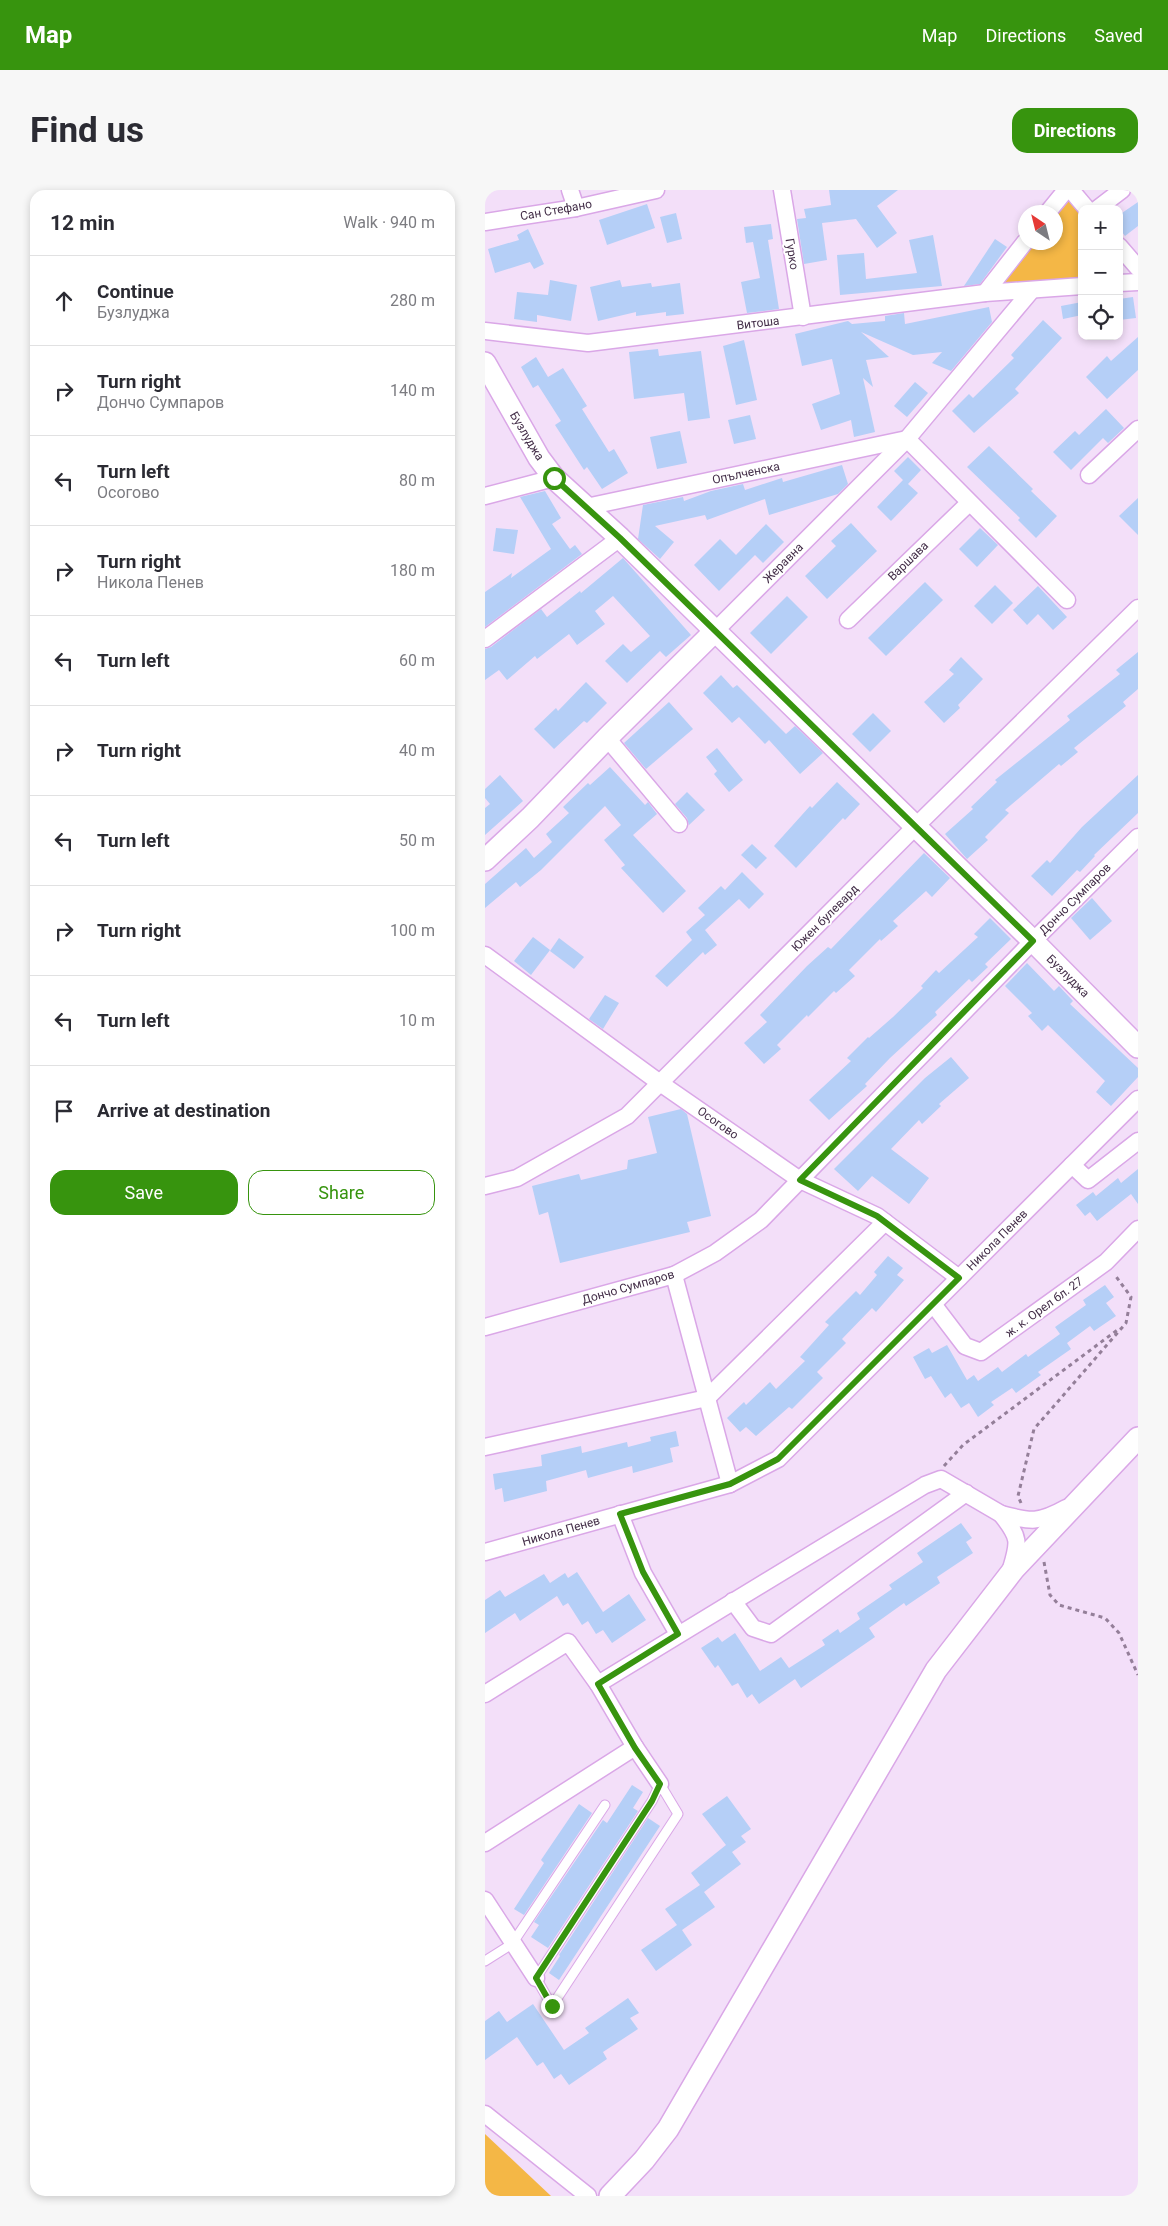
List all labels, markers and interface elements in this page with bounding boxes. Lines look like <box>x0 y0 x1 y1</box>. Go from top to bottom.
text: Map <box>25 21 72 49</box>
text: Map <box>922 25 957 46</box>
text: Directions <box>985 25 1066 46</box>
text: Saved <box>1094 25 1143 46</box>
button: Directions <box>1012 108 1138 153</box>
text: Find us <box>30 110 144 151</box>
street label: Сан Стефано <box>519 197 593 223</box>
north arrow <box>1018 205 1063 250</box>
map controls <box>1078 205 1123 340</box>
button: + <box>1078 205 1123 250</box>
text: 12 min <box>50 211 115 235</box>
text: Walk · 940 m <box>343 213 435 232</box>
street label: Гурко <box>783 237 801 271</box>
button: − <box>1078 250 1123 295</box>
text: Continue <box>97 280 174 303</box>
icon: ahead <box>50 287 78 315</box>
text: 280 m <box>390 291 435 310</box>
button: locate <box>1078 295 1123 340</box>
text: Бузлуджа <box>97 303 170 322</box>
street label: Витоша <box>736 313 780 333</box>
text: Turn right <box>97 370 181 393</box>
icon: right <box>50 377 78 405</box>
text: 140 m <box>390 381 435 400</box>
text: Дончо Сумпаров <box>97 393 224 412</box>
street label: Бузлуджа <box>507 409 547 463</box>
street label: Опълченска <box>711 459 781 487</box>
text: Turn left <box>97 460 170 483</box>
icon: left <box>50 467 78 495</box>
route start <box>543 467 566 490</box>
text: 80 m <box>399 471 435 490</box>
text: Осогово <box>97 483 159 502</box>
street label: Варшава <box>885 538 931 584</box>
street label: Жеравна <box>760 540 806 586</box>
text: Turn right <box>97 550 181 573</box>
icon: right <box>50 557 78 585</box>
text: 180 m <box>390 561 435 580</box>
text: Никола Пенев <box>97 573 204 592</box>
icon: left <box>50 647 78 675</box>
text: Turn left <box>97 649 170 672</box>
text: 60 m <box>399 651 435 670</box>
icon: right <box>50 737 78 765</box>
text: Turn right <box>97 739 181 762</box>
text: 40 m <box>399 741 435 760</box>
icon: left <box>50 827 78 855</box>
text: Turn left <box>97 829 170 852</box>
text: 50 m <box>399 831 435 850</box>
street label: Дончо Сумпаров <box>1036 860 1114 938</box>
street label: Южен булевард <box>789 882 861 954</box>
icon: right <box>50 917 78 945</box>
text: Turn right <box>97 919 181 942</box>
text: 100 m <box>390 921 435 940</box>
street label: Бузлуджа <box>1044 952 1092 1000</box>
icon: left <box>50 1007 78 1035</box>
text: Turn left <box>97 1009 170 1032</box>
text: 10 m <box>399 1011 435 1030</box>
icon: arrive <box>50 1097 78 1125</box>
text: Arrive at destination <box>97 1099 270 1122</box>
street label: Осогово <box>695 1104 741 1142</box>
button: Save <box>50 1170 238 1215</box>
button: Share <box>248 1170 435 1215</box>
street label: Никола Пенев <box>964 1207 1030 1273</box>
street label: Дончо Сумпаров <box>580 1267 676 1307</box>
street label: ж. к. Орел бл. 27 <box>1002 1274 1086 1340</box>
street label: Никола Пенев <box>521 1513 602 1549</box>
route end <box>541 1995 564 2018</box>

